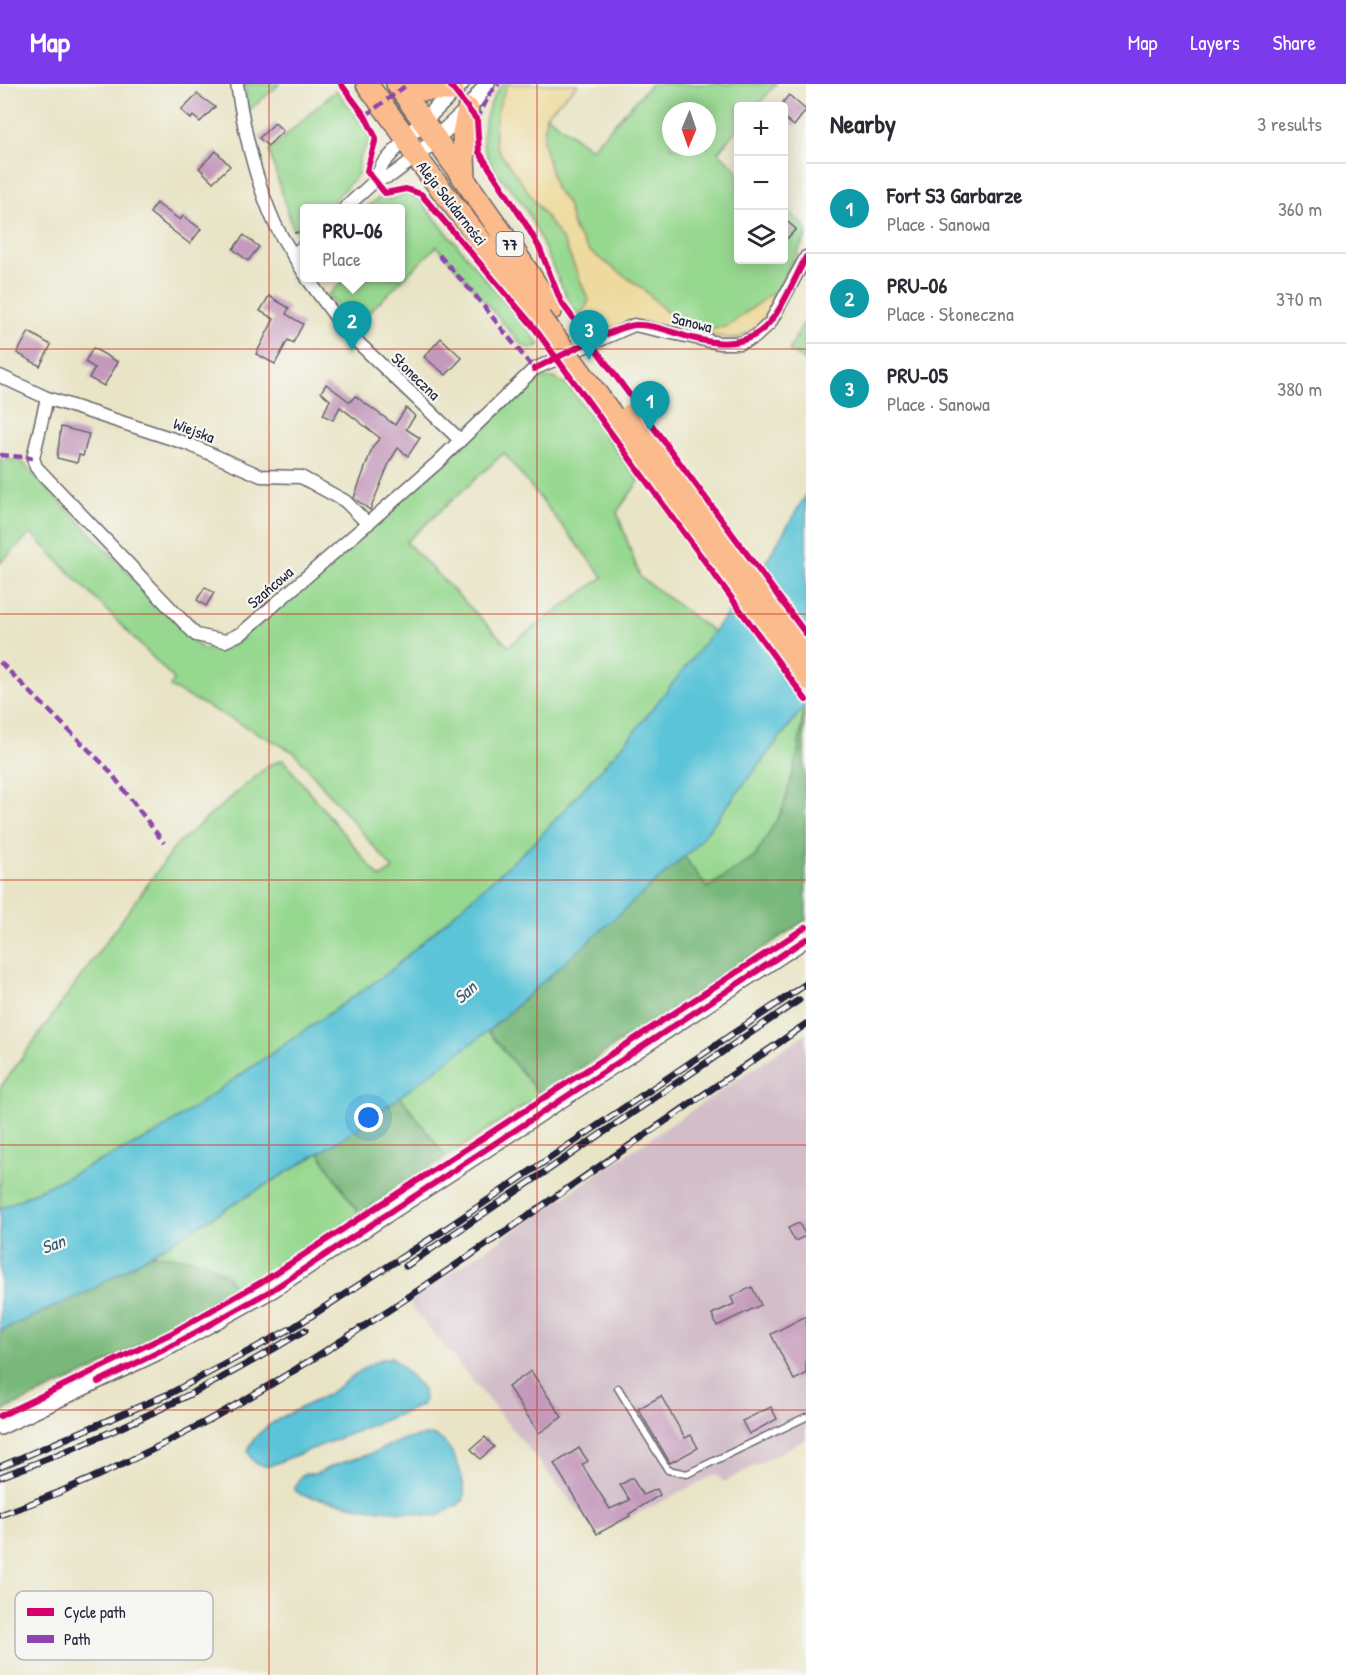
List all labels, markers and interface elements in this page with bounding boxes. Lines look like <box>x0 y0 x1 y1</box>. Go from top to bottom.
text: Map <box>30 23 70 61</box>
text: Map <box>1128 28 1157 57</box>
text: Layers <box>1190 28 1240 57</box>
text: Share <box>1273 28 1316 57</box>
north arrow <box>662 102 716 156</box>
map controls <box>734 102 788 264</box>
button: + <box>734 102 788 156</box>
text: Nearby <box>830 106 896 141</box>
text: 3 results <box>1257 110 1322 137</box>
street label: Aleja Solidarności <box>412 156 492 250</box>
button: − <box>734 156 788 210</box>
text: Fort S3 Garbarze <box>887 180 1022 210</box>
text: 1 <box>846 195 853 222</box>
text: 360 m <box>1278 195 1322 222</box>
popup <box>300 204 405 282</box>
button: layers <box>734 210 788 264</box>
text: Place · Sanowa <box>887 210 990 237</box>
text: PRU-06 <box>322 215 383 245</box>
road number: 77 <box>496 232 524 256</box>
text: Place <box>322 245 361 272</box>
text: PRU-06 <box>887 270 947 300</box>
text: 2 <box>845 285 854 312</box>
text: 370 m <box>1276 285 1322 312</box>
text: Place · Słoneczna <box>887 300 1014 327</box>
pin: 2 <box>332 302 372 351</box>
street label: Sanowa <box>669 306 715 338</box>
pin: 3 <box>570 310 608 360</box>
street label: Słoneczna <box>387 347 445 405</box>
text: PRU-05 <box>887 360 948 390</box>
text: 3 <box>845 375 854 402</box>
text: 380 m <box>1277 375 1322 402</box>
pin: 1 <box>630 382 670 431</box>
text: Place · Sanowa <box>887 390 990 417</box>
street label: Wiejska <box>170 412 218 448</box>
street label: Szańcowa <box>242 561 298 613</box>
water label: San <box>448 974 483 1009</box>
your location <box>354 1103 383 1132</box>
water label: San <box>38 1227 70 1260</box>
legend <box>15 1591 213 1660</box>
text: Cycle path <box>64 1601 126 1623</box>
text: Path <box>64 1628 90 1650</box>

